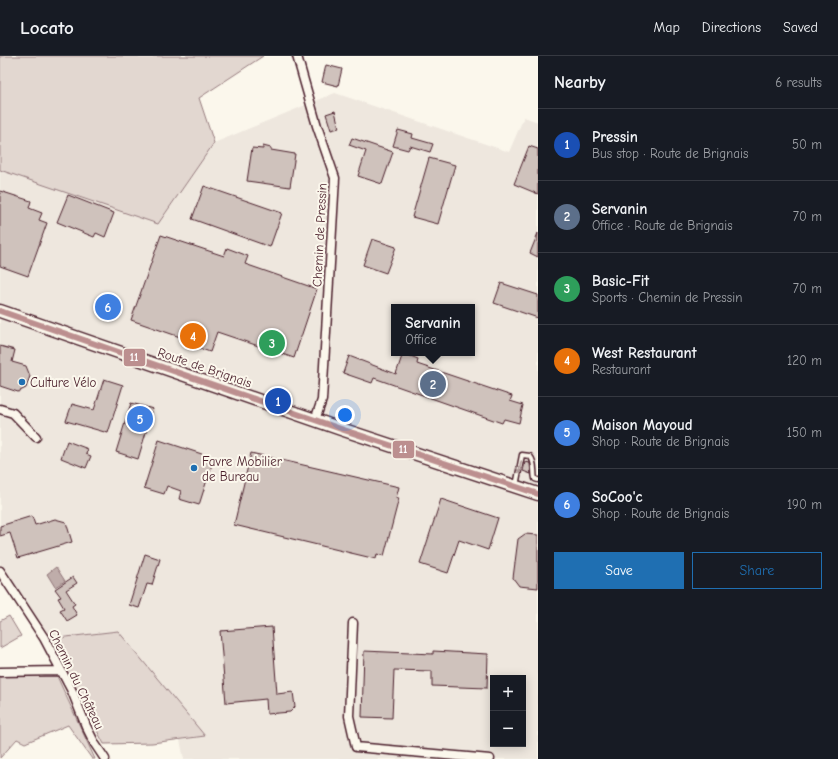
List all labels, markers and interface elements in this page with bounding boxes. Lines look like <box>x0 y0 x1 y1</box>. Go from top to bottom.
text: Locato <box>20 17 74 39</box>
text: Map <box>653 19 680 36</box>
text: Directions <box>702 19 761 36</box>
text: Saved <box>783 19 818 36</box>
text: Nearby <box>554 73 605 92</box>
text: 6 results <box>775 75 822 90</box>
text: Pressin <box>592 128 638 146</box>
text: 1 <box>564 137 570 152</box>
text: 50 m <box>792 137 822 152</box>
text: Bus stop · Route de Brignais <box>592 146 748 161</box>
street label: Chemin de Pressin <box>309 183 330 287</box>
text: Servanin <box>592 200 647 218</box>
text: 2 <box>564 209 570 224</box>
text: 70 m <box>793 209 822 224</box>
text: Office · Route de Brignais <box>592 218 733 233</box>
text: Basic-Fit <box>592 272 649 290</box>
text: 3 <box>564 281 570 296</box>
text: 70 m <box>793 281 822 296</box>
text: Sports · Chemin de Pressin <box>592 290 742 305</box>
pin: 6 <box>95 292 121 322</box>
popup <box>391 304 475 356</box>
text: Servanin <box>405 314 461 332</box>
pin: 4 <box>180 321 206 351</box>
pin: 3 <box>259 328 285 358</box>
text: Office <box>405 332 437 347</box>
street label: Route de Brignais <box>156 344 254 391</box>
text: West Restaurant <box>592 344 697 362</box>
line badge: 11 <box>123 348 146 367</box>
text: 11 <box>130 351 138 364</box>
text: 4 <box>564 353 570 368</box>
text: 120 m <box>787 353 822 368</box>
text: Restaurant <box>592 362 651 377</box>
pin: 2 <box>420 369 446 399</box>
place label: Culture Vélo <box>30 375 97 390</box>
marker: Culture Vélo <box>17 377 27 387</box>
pin: 1 <box>265 386 291 416</box>
pin: 5 <box>127 404 153 434</box>
your location <box>335 405 355 425</box>
text: Maison Mayoud <box>592 416 693 434</box>
text: 5 <box>564 425 570 440</box>
text: 150 m <box>787 425 822 440</box>
text: Shop · Route de Brignais <box>592 434 729 449</box>
line badge: 11 <box>392 440 415 459</box>
text: 11 <box>399 443 407 456</box>
place label: Favre Mobilier de Bureau <box>202 454 283 484</box>
one-way arrow <box>515 460 523 473</box>
marker: Favre Mobilier de Bureau <box>189 463 199 473</box>
text: SoCoo'c <box>592 488 643 506</box>
text: 6 <box>564 497 570 512</box>
text: 190 m <box>787 497 822 512</box>
text: Shop · Route de Brignais <box>592 506 729 521</box>
button: Save <box>554 552 684 589</box>
button: Share <box>692 552 822 589</box>
street label: Chemin du Château <box>46 627 107 732</box>
map controls <box>490 675 526 747</box>
button: + <box>490 675 526 711</box>
button: − <box>490 711 526 747</box>

